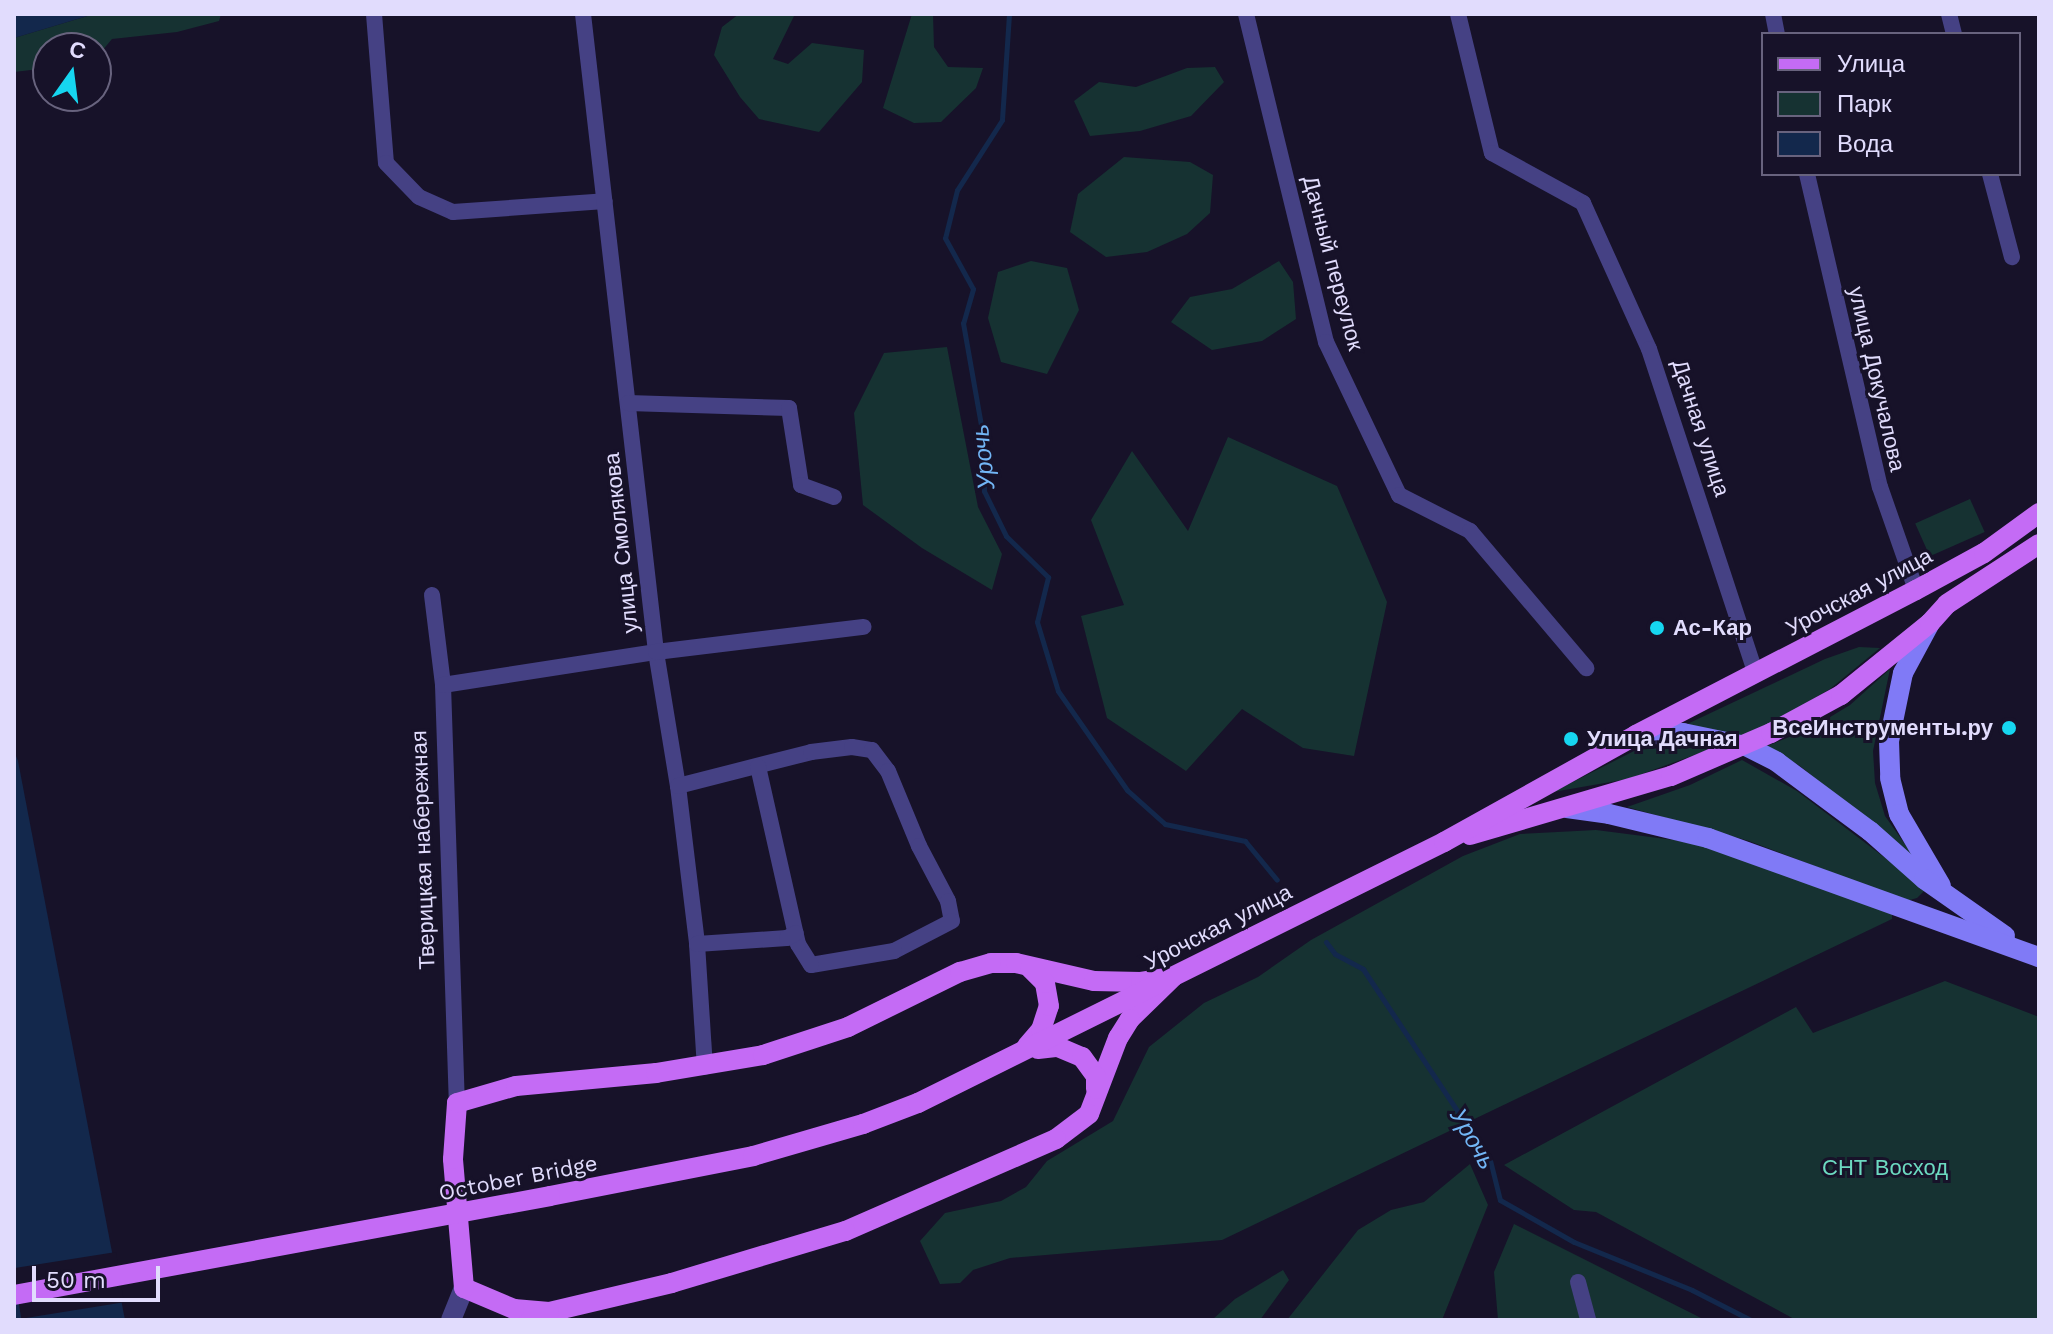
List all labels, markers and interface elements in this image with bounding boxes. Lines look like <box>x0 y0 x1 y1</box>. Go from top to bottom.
north arrow <box>32 32 112 112</box>
legend <box>1761 32 2021 176</box>
text: С <box>67 36 88 64</box>
text: Улица <box>1837 50 1905 78</box>
text: Парк <box>1837 90 1891 118</box>
text: Вода <box>1837 130 1893 158</box>
street label: Дачный переулок <box>1297 173 1369 353</box>
street label: улица Докучалова <box>1843 284 1911 474</box>
street label: Дачная улица <box>1666 356 1736 500</box>
water label: Урочь <box>966 423 1002 491</box>
street label: улица Смолякова <box>598 451 644 635</box>
street label: Урочская улица <box>1781 542 1937 642</box>
place label: Ас-Кар <box>1673 615 1752 641</box>
marker: Ас-Кар <box>1648 619 1666 637</box>
place label: ВсеИнструменты.ру <box>1772 715 1993 741</box>
marker: ВсеИнструменты.ру <box>2000 719 2018 737</box>
place label: Улица Дачная <box>1587 726 1738 752</box>
street label: Тверицкая набережная <box>406 730 440 970</box>
marker: Улица Дачная <box>1562 730 1580 748</box>
street label: Урочская улица <box>1140 879 1296 975</box>
water label: Урочь <box>1443 1103 1501 1175</box>
street label: October Bridge <box>436 1150 600 1206</box>
park label: СНТ Восход <box>1822 1155 1948 1181</box>
scale bar <box>36 1250 164 1300</box>
text: 50 m <box>46 1266 106 1294</box>

